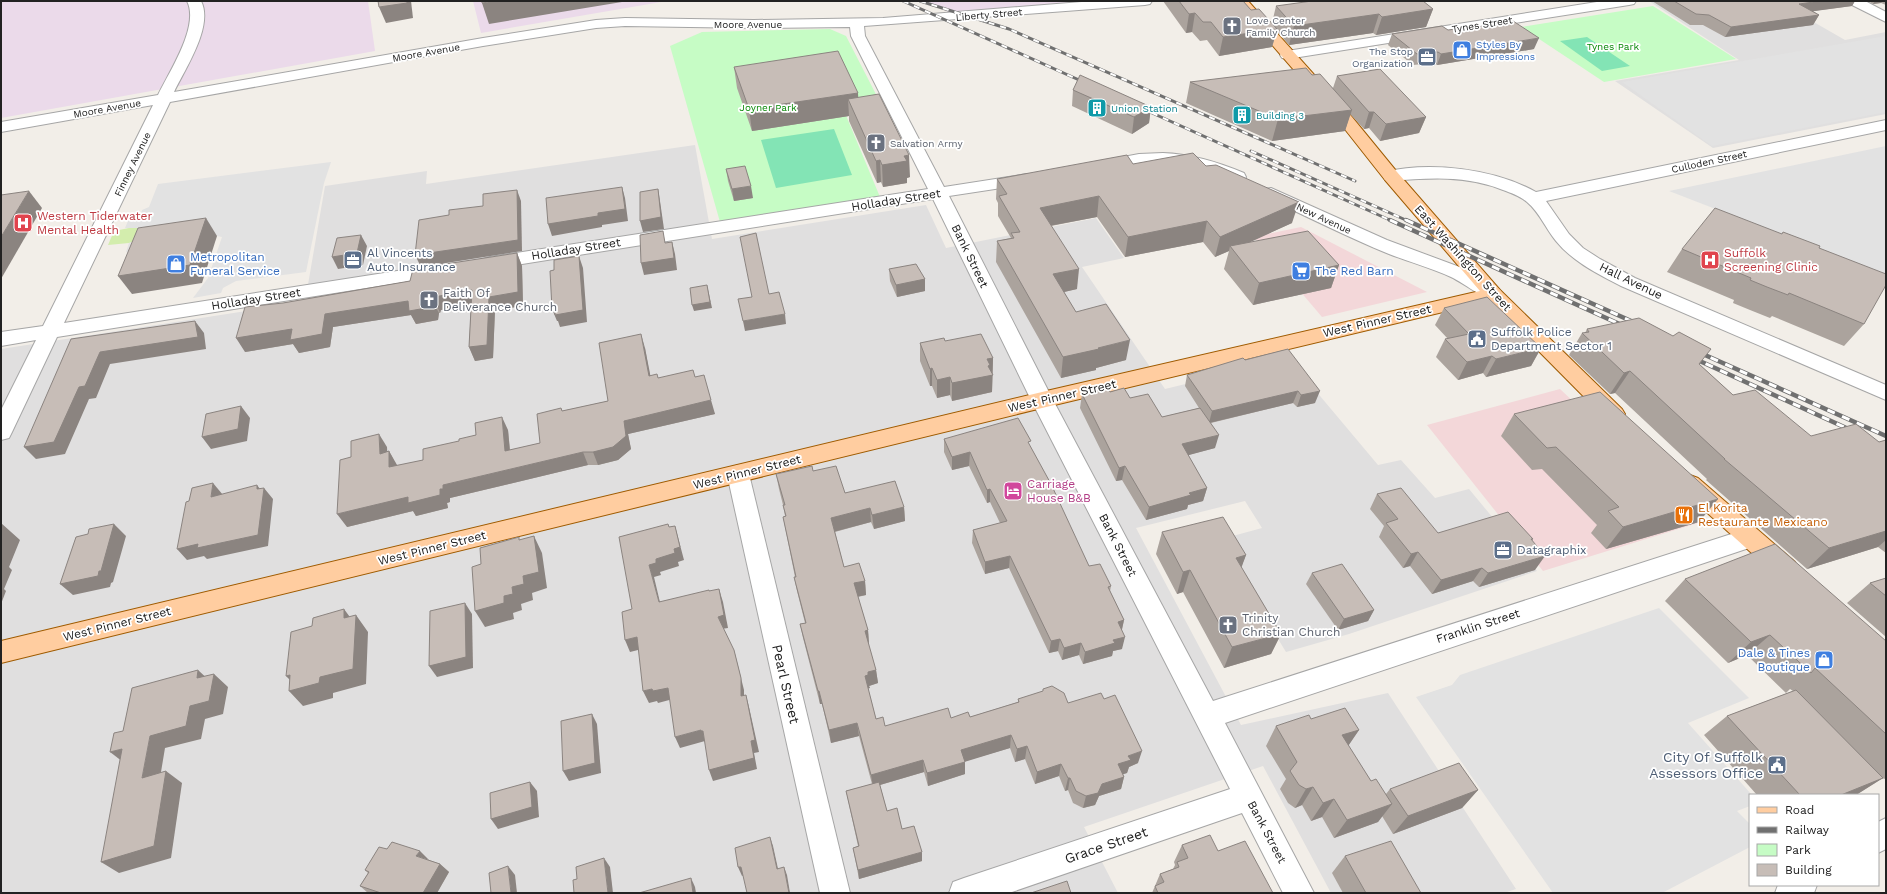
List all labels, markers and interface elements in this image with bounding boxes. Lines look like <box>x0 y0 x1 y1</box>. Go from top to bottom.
street label: Liberty Street <box>955 6 1024 23</box>
street label: Tynes Street <box>1451 14 1514 35</box>
church icon: Love Center Family Church <box>1221 15 1243 37</box>
place label: Love Center Family Church <box>1246 15 1316 38</box>
street label: Moore Avenue <box>714 19 782 30</box>
shop icon: Styles By Impressions <box>1451 39 1473 61</box>
place label: Styles By Impressions <box>1476 39 1535 62</box>
street label: Moore Avenue <box>391 41 461 64</box>
park label: Tynes Park <box>1587 41 1640 52</box>
place label: The Stop Organization <box>1352 46 1413 69</box>
office icon: The Stop Organization <box>1416 46 1438 68</box>
street label: Moore Avenue <box>72 97 142 120</box>
building icon: Union Station <box>1086 97 1108 119</box>
park label: Joyner Park <box>739 102 797 113</box>
place label: Union Station <box>1111 103 1178 114</box>
building icon: Building 3 <box>1231 104 1253 126</box>
place label: Building 3 <box>1256 110 1304 121</box>
street label: Finney Avenue <box>112 130 153 198</box>
church icon: Salvation Army <box>865 132 887 154</box>
place label: Salvation Army <box>890 138 963 149</box>
street label: Culloden Street <box>1670 148 1749 175</box>
street label: Holladay Street <box>850 186 942 214</box>
street label: New Avenue <box>1295 201 1353 236</box>
street label: East Washington Street <box>1412 202 1514 314</box>
place label: Western Tiderwater Mental Health <box>37 209 152 237</box>
hospital icon: Western Tiderwater Mental Health <box>12 212 34 234</box>
street label: Bank Street <box>949 222 991 290</box>
street label: Holladay Street <box>530 235 622 263</box>
place label: Al Vincents Auto Insurance <box>367 246 456 274</box>
place label: Suffolk Screening Clinic <box>1724 246 1818 274</box>
office icon: Al Vincents Auto Insurance <box>342 249 364 271</box>
hospital icon: Suffolk Screening Clinic <box>1699 249 1721 271</box>
place label: Metropolitan Funeral Service <box>190 250 280 278</box>
shop icon: Metropolitan Funeral Service <box>165 253 187 275</box>
supermarket icon: The Red Barn <box>1290 260 1312 282</box>
street label: Hall Avenue <box>1597 260 1665 302</box>
place label: The Red Barn <box>1315 264 1394 278</box>
street label: Holladay Street <box>210 285 302 313</box>
place label: Faith Of Deliverance Church <box>443 286 557 314</box>
church icon: Faith Of Deliverance Church <box>418 289 440 311</box>
street label: West Pinner Street <box>1322 302 1432 340</box>
place label: Suffolk Police Department Sector 1 <box>1491 325 1612 353</box>
public building icon: Suffolk Police Department Sector 1 <box>1466 328 1488 350</box>
street label: West Pinner Street <box>1007 377 1117 415</box>
street label: West Pinner Street <box>692 452 802 492</box>
place label: Carriage House B&B <box>1027 477 1091 505</box>
hotel icon: Carriage House B&B <box>1002 480 1024 502</box>
place label: El Korita Restaurante Mexicano <box>1698 501 1828 529</box>
restaurant icon: El Korita Restaurante Mexicano <box>1673 504 1695 526</box>
street label: Bank Street <box>1096 511 1140 579</box>
street label: West Pinner Street <box>377 528 487 568</box>
office icon: Datagraphix <box>1492 539 1514 561</box>
place label: Datagraphix <box>1517 543 1586 557</box>
street label: West Pinner Street <box>62 604 172 644</box>
street label: Franklin Street <box>1434 606 1522 646</box>
place label: Trinity Christian Church <box>1242 611 1341 639</box>
church icon: Trinity Christian Church <box>1217 614 1239 636</box>
street label: Pearl Street <box>769 643 803 725</box>
place label: Dale & Tines Boutique <box>1738 646 1810 674</box>
shop icon: Dale & Tines Boutique <box>1813 649 1835 671</box>
place label: City Of Suffolk Assessors Office <box>1649 749 1763 781</box>
public building icon: City Of Suffolk Assessors Office <box>1766 754 1788 776</box>
legend <box>1749 794 1879 886</box>
street label: Bank Street <box>1245 798 1289 866</box>
text: Road <box>1785 803 1814 817</box>
street label: Grace Street <box>1063 823 1150 867</box>
text: Railway <box>1785 823 1830 837</box>
text: Park <box>1785 843 1811 857</box>
text: Building <box>1785 863 1832 877</box>

